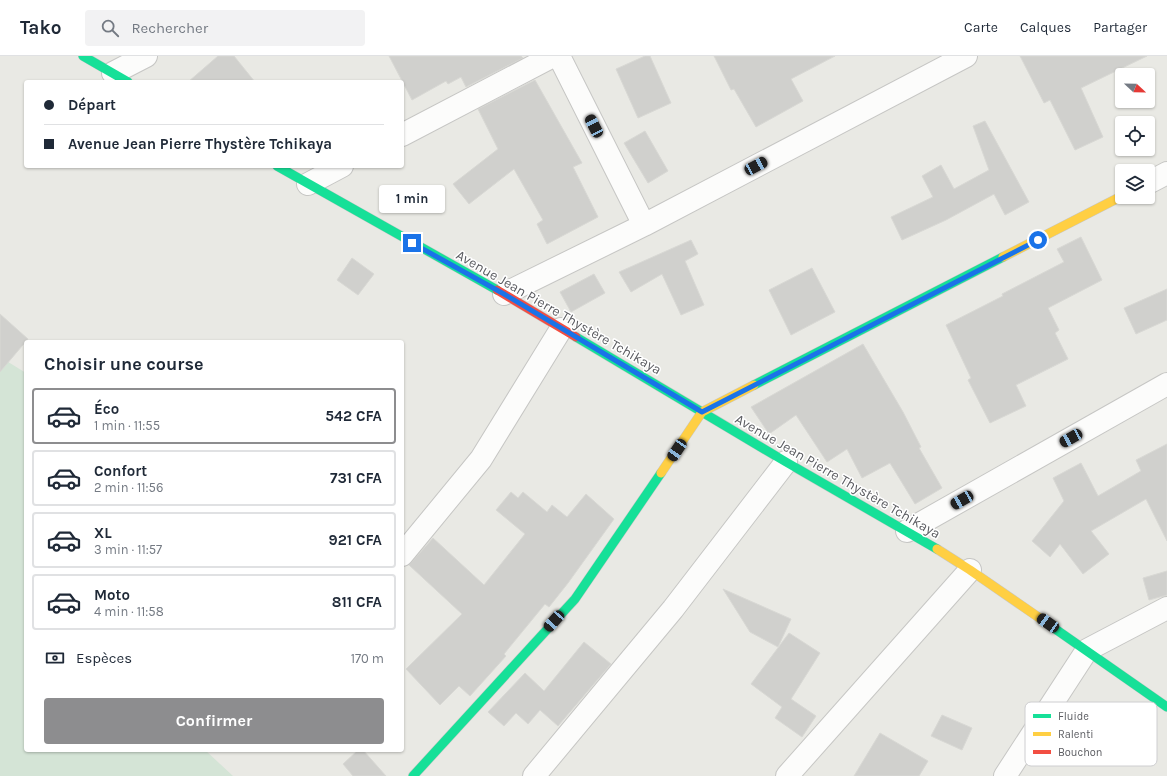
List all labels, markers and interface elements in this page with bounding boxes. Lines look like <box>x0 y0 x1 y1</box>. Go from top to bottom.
search box <box>85 10 365 46</box>
text: Tako <box>20 17 61 39</box>
icon: search <box>99 17 121 39</box>
text: Rechercher <box>131 19 208 37</box>
text: Carte <box>964 19 998 36</box>
text: Calques <box>1020 19 1071 36</box>
text: Partager <box>1093 19 1147 36</box>
north arrow <box>1115 68 1155 108</box>
map controls <box>1115 68 1155 204</box>
text: Départ <box>68 96 116 114</box>
car <box>583 113 605 139</box>
button: locate <box>1115 116 1155 156</box>
text: Avenue Jean Pierre Thystère Tchikaya <box>68 135 332 153</box>
car <box>743 155 769 177</box>
button: layers <box>1115 164 1155 204</box>
callout: 1 min <box>379 185 445 213</box>
text: 1 min <box>396 191 428 206</box>
route start <box>1029 231 1047 249</box>
route end <box>403 234 421 252</box>
street label: Avenue Jean Pierre Thystère Tchikaya <box>453 246 665 378</box>
text: Choisir une course <box>44 353 203 375</box>
icon: car <box>46 398 82 434</box>
text: Éco <box>94 400 119 418</box>
text: 542 CFA <box>325 407 382 425</box>
street label: Avenue Jean Pierre Thystère Tchikaya <box>732 410 944 542</box>
text: 1 min · 11:55 <box>94 418 160 433</box>
car <box>1058 427 1084 449</box>
car <box>665 437 689 463</box>
icon: car <box>46 460 82 496</box>
text: Confort <box>94 462 147 480</box>
text: 731 CFA <box>330 469 382 487</box>
text: 2 min · 11:56 <box>94 480 163 495</box>
car <box>949 489 975 511</box>
icon: car <box>46 522 82 558</box>
text: XL <box>94 524 112 542</box>
text: 921 CFA <box>329 531 382 549</box>
text: 3 min · 11:57 <box>94 542 162 557</box>
icon: car <box>46 584 82 620</box>
text: Moto <box>94 586 130 604</box>
text: 811 CFA <box>332 593 382 611</box>
text: 4 min · 11:58 <box>94 604 164 619</box>
car <box>542 608 566 634</box>
car <box>1035 611 1061 635</box>
icon: cash <box>44 647 66 669</box>
text: Espèces <box>76 649 132 667</box>
text: 170 m <box>351 651 384 666</box>
button: Confirmer <box>44 698 384 744</box>
legend <box>1025 702 1157 766</box>
text: Fluide <box>1058 710 1089 723</box>
text: Ralenti <box>1058 728 1094 741</box>
text: Bouchon <box>1058 746 1102 759</box>

